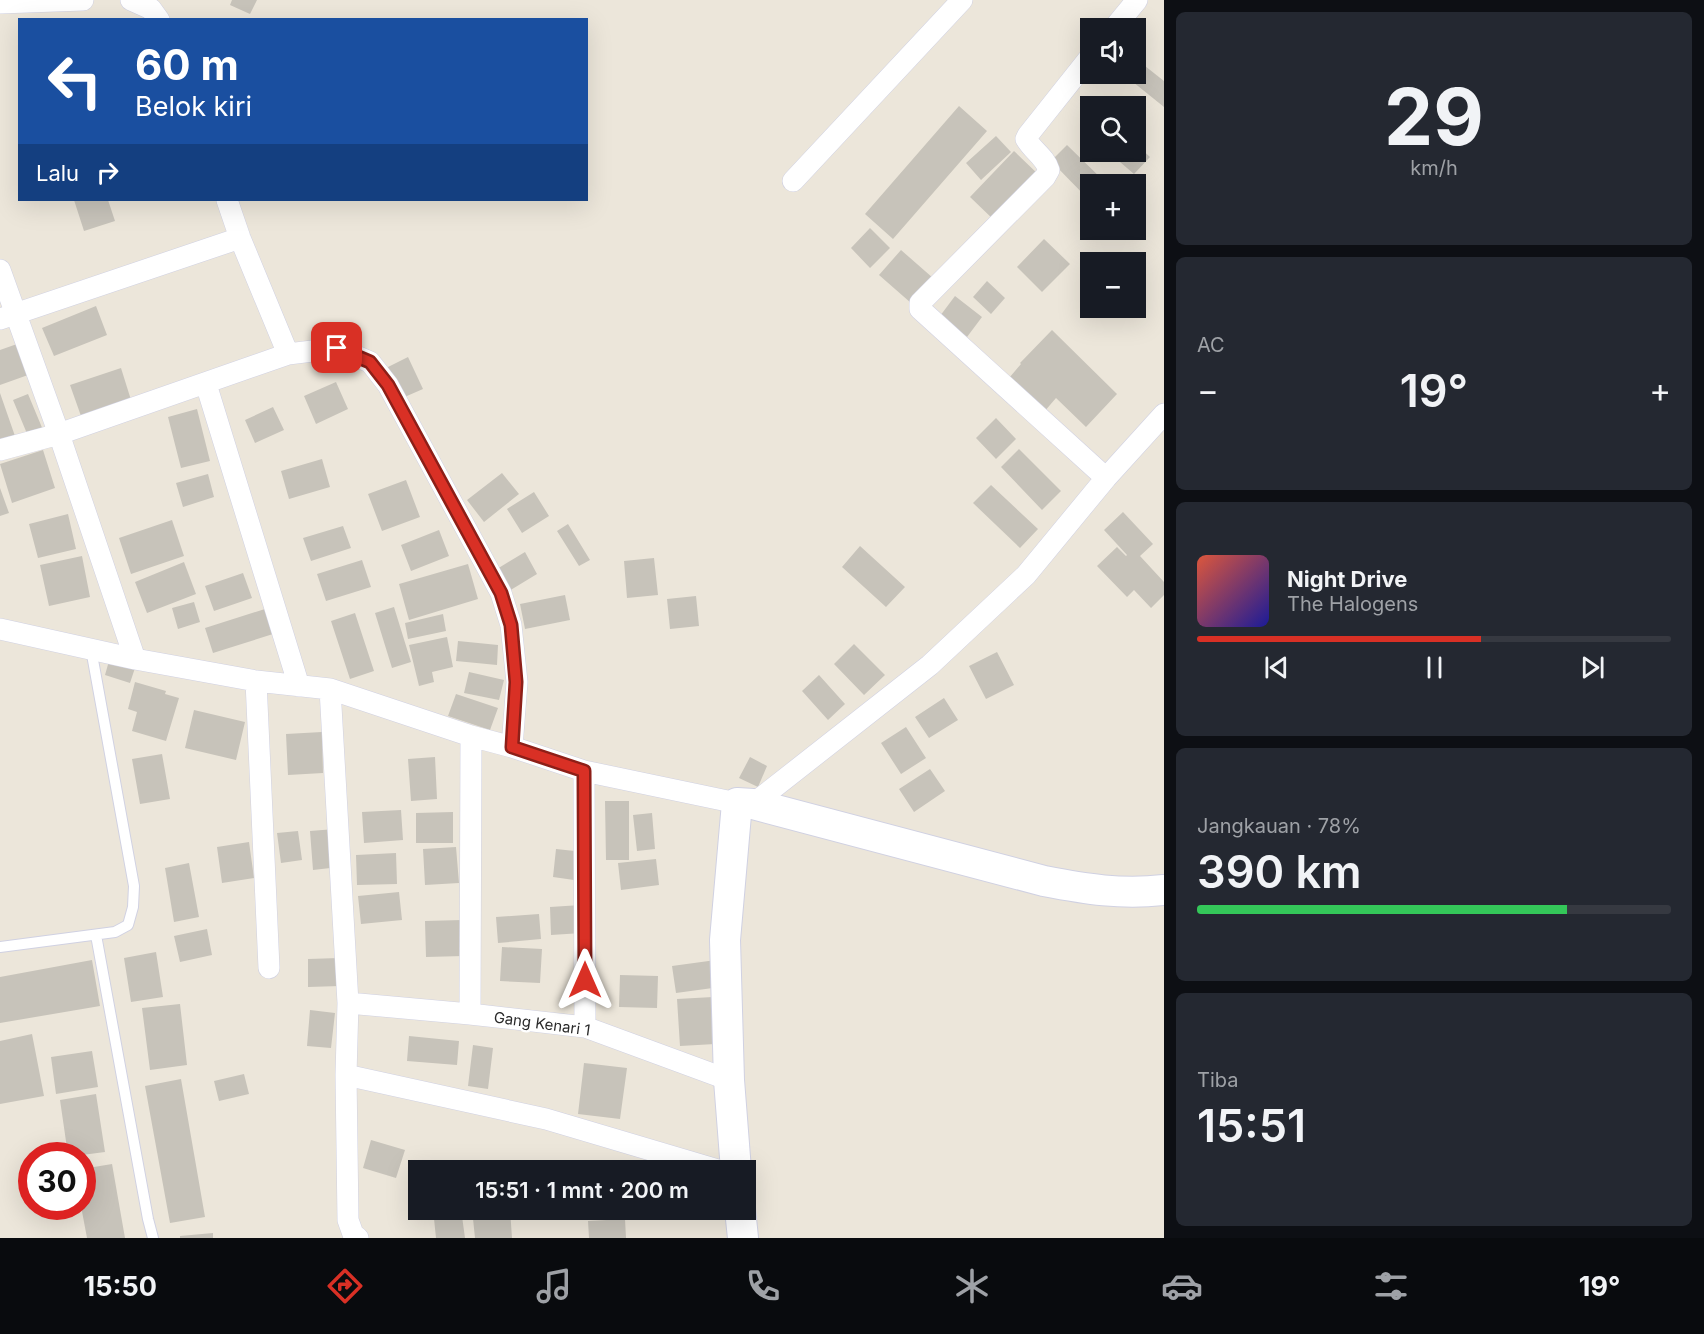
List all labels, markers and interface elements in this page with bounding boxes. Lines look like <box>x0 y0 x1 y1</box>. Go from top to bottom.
map controls <box>1080 18 1146 318</box>
button: sound <box>1080 18 1146 84</box>
text: 60 m <box>135 39 239 90</box>
icon: left <box>36 42 114 120</box>
text: 29 <box>1384 69 1484 164</box>
text: Belok kiri <box>135 90 252 123</box>
button: search <box>1080 96 1146 162</box>
icon: right <box>91 156 124 189</box>
text: km/h <box>1410 156 1458 180</box>
text: Lalu <box>36 160 79 186</box>
button: + <box>1080 174 1146 240</box>
button: − <box>1080 252 1146 318</box>
pin <box>311 322 362 373</box>
icon: arrive <box>320 331 353 364</box>
text: AC <box>1197 333 1225 357</box>
text: 19° <box>1400 363 1468 418</box>
text: − <box>1197 370 1219 410</box>
text: + <box>1649 370 1671 410</box>
text: Night Drive <box>1287 566 1407 592</box>
text: The Halogens <box>1287 592 1418 616</box>
icon: previous <box>1260 651 1293 684</box>
icon: pause <box>1418 651 1451 684</box>
icon: next <box>1576 651 1609 684</box>
text: Jangkauan · 78% <box>1197 814 1361 838</box>
text: 390 km <box>1197 844 1362 899</box>
position arrow <box>553 948 617 1012</box>
street label: Gang Kenari 1 <box>493 1007 592 1040</box>
text: Tiba <box>1197 1068 1238 1092</box>
text: 15:51 <box>1197 1098 1306 1153</box>
speed limit sign: 30 <box>18 1142 96 1220</box>
text: 15:51 · 1 mnt · 200 m <box>475 1177 689 1203</box>
icon: directions <box>324 1265 366 1307</box>
icon: music <box>533 1265 575 1307</box>
icon: phone <box>742 1265 784 1307</box>
icon: climate <box>951 1265 993 1307</box>
icon: car <box>1161 1265 1203 1307</box>
icon: filters <box>1370 1265 1412 1307</box>
text: 15:50 <box>84 1270 157 1303</box>
text: 19° <box>1579 1270 1620 1303</box>

